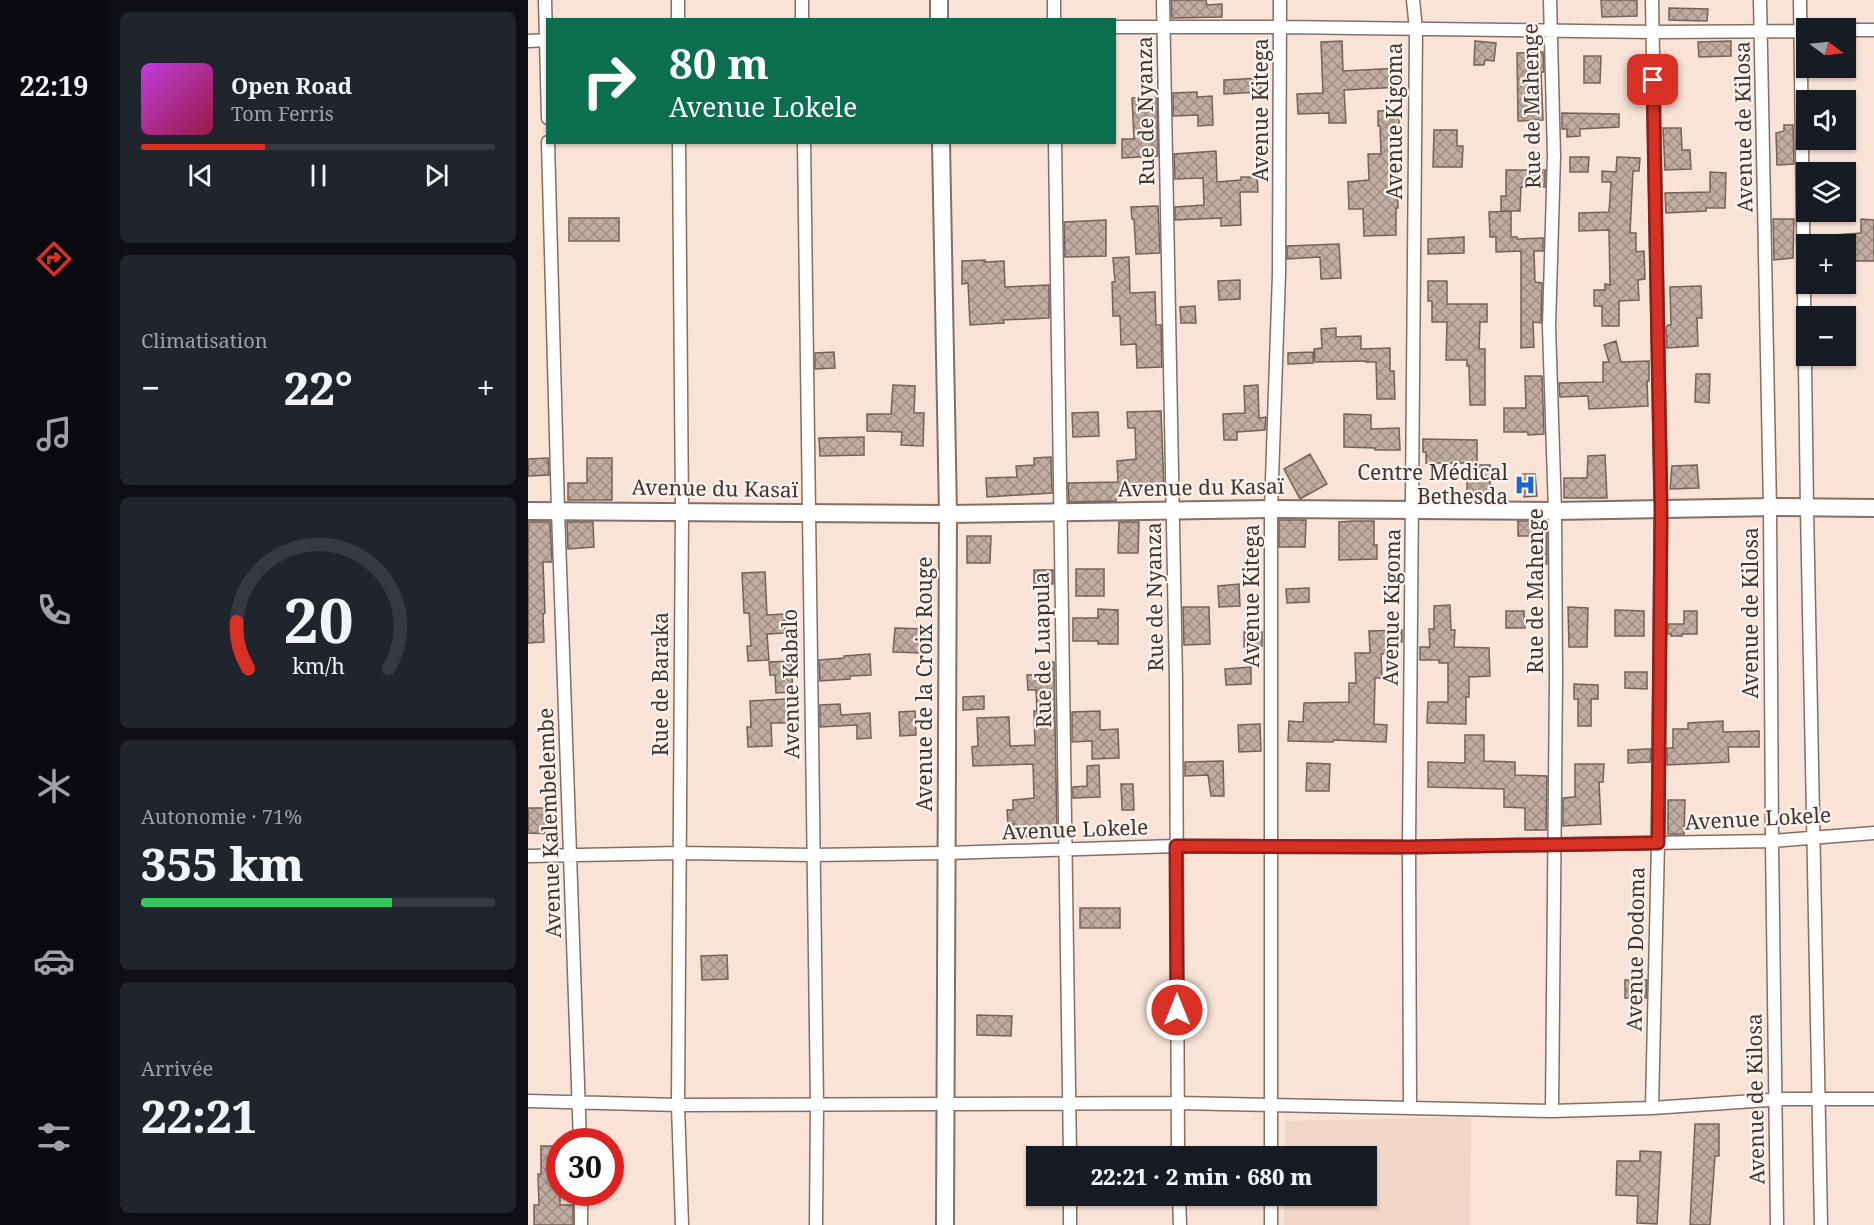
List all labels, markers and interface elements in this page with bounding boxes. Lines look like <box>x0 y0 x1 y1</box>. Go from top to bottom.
north arrow <box>1796 18 1856 78</box>
map controls <box>1796 18 1856 366</box>
street label: Rue de Mahenge <box>1516 23 1546 189</box>
text: 80 m <box>669 34 769 91</box>
street label: Rue de Nyanza <box>1130 36 1160 186</box>
street label: Avenue Kitega <box>1246 38 1274 182</box>
street label: Avenue de Kilosa <box>1728 41 1758 213</box>
icon: right <box>570 42 648 120</box>
street label: Avenue Kigoma <box>1380 42 1408 200</box>
pin <box>1627 54 1678 105</box>
icon: arrive <box>1636 63 1669 96</box>
text: 22:19 <box>19 67 89 104</box>
text: Open Road <box>231 70 352 100</box>
text: Avenue Lokele <box>669 88 857 125</box>
button: sound <box>1796 90 1856 150</box>
text: Tom Ferris <box>231 100 334 127</box>
icon: previous <box>184 159 217 192</box>
icon: pause <box>302 159 335 192</box>
icon: next <box>420 159 453 192</box>
button: layers <box>1796 162 1856 222</box>
button: + <box>1796 234 1856 294</box>
icon: directions <box>33 238 75 280</box>
button: − <box>1796 306 1856 366</box>
text: Climatisation <box>141 327 268 354</box>
text: 22° <box>284 357 353 418</box>
text: − <box>141 365 160 410</box>
text: + <box>477 365 495 410</box>
icon: music <box>33 413 75 455</box>
place label: Centre Médical Bethesda <box>1357 458 1508 510</box>
street label: Avenue du Kasaï <box>1117 472 1285 502</box>
street label: Avenue du Kasaï <box>631 473 799 503</box>
hospital icon: Centre Médical Bethesda <box>1513 473 1537 497</box>
street label: Rue de Mahenge <box>1521 508 1549 674</box>
street label: Rue de Nyanza <box>1139 522 1169 672</box>
street label: Avenue Kitega <box>1237 524 1265 668</box>
street label: Avenue de Kilosa <box>1736 527 1764 699</box>
street label: Avenue Kigoma <box>1376 528 1406 686</box>
street label: Avenue de la Croix Rouge <box>910 557 938 811</box>
street label: Rue de Luapula <box>1027 572 1057 728</box>
text: 20 <box>283 577 353 662</box>
icon: phone <box>33 589 75 631</box>
street label: Avenue Kabalo <box>775 609 805 759</box>
street label: Rue de Baraka <box>646 612 674 756</box>
text: km/h <box>292 652 345 681</box>
street label: Avenue Kalembelembe <box>531 707 567 939</box>
icon: climate <box>33 765 75 807</box>
street label: Avenue Lokele <box>1684 800 1832 836</box>
text: Autonomie · 71% <box>141 803 302 830</box>
street label: Avenue Lokele <box>1001 812 1149 846</box>
text: 355 km <box>141 833 304 894</box>
street label: Avenue Dodoma <box>1620 866 1650 1032</box>
icon: car <box>33 940 75 982</box>
position arrow <box>1145 978 1209 1042</box>
street label: Avenue de Kilosa <box>1740 1013 1770 1185</box>
text: Arrivée <box>141 1055 213 1082</box>
text: 22:21 <box>141 1085 257 1146</box>
icon: filters <box>33 1116 75 1158</box>
speed limit sign: 30 <box>546 1128 624 1206</box>
text: 22:21 · 2 min · 680 m <box>1091 1161 1312 1191</box>

